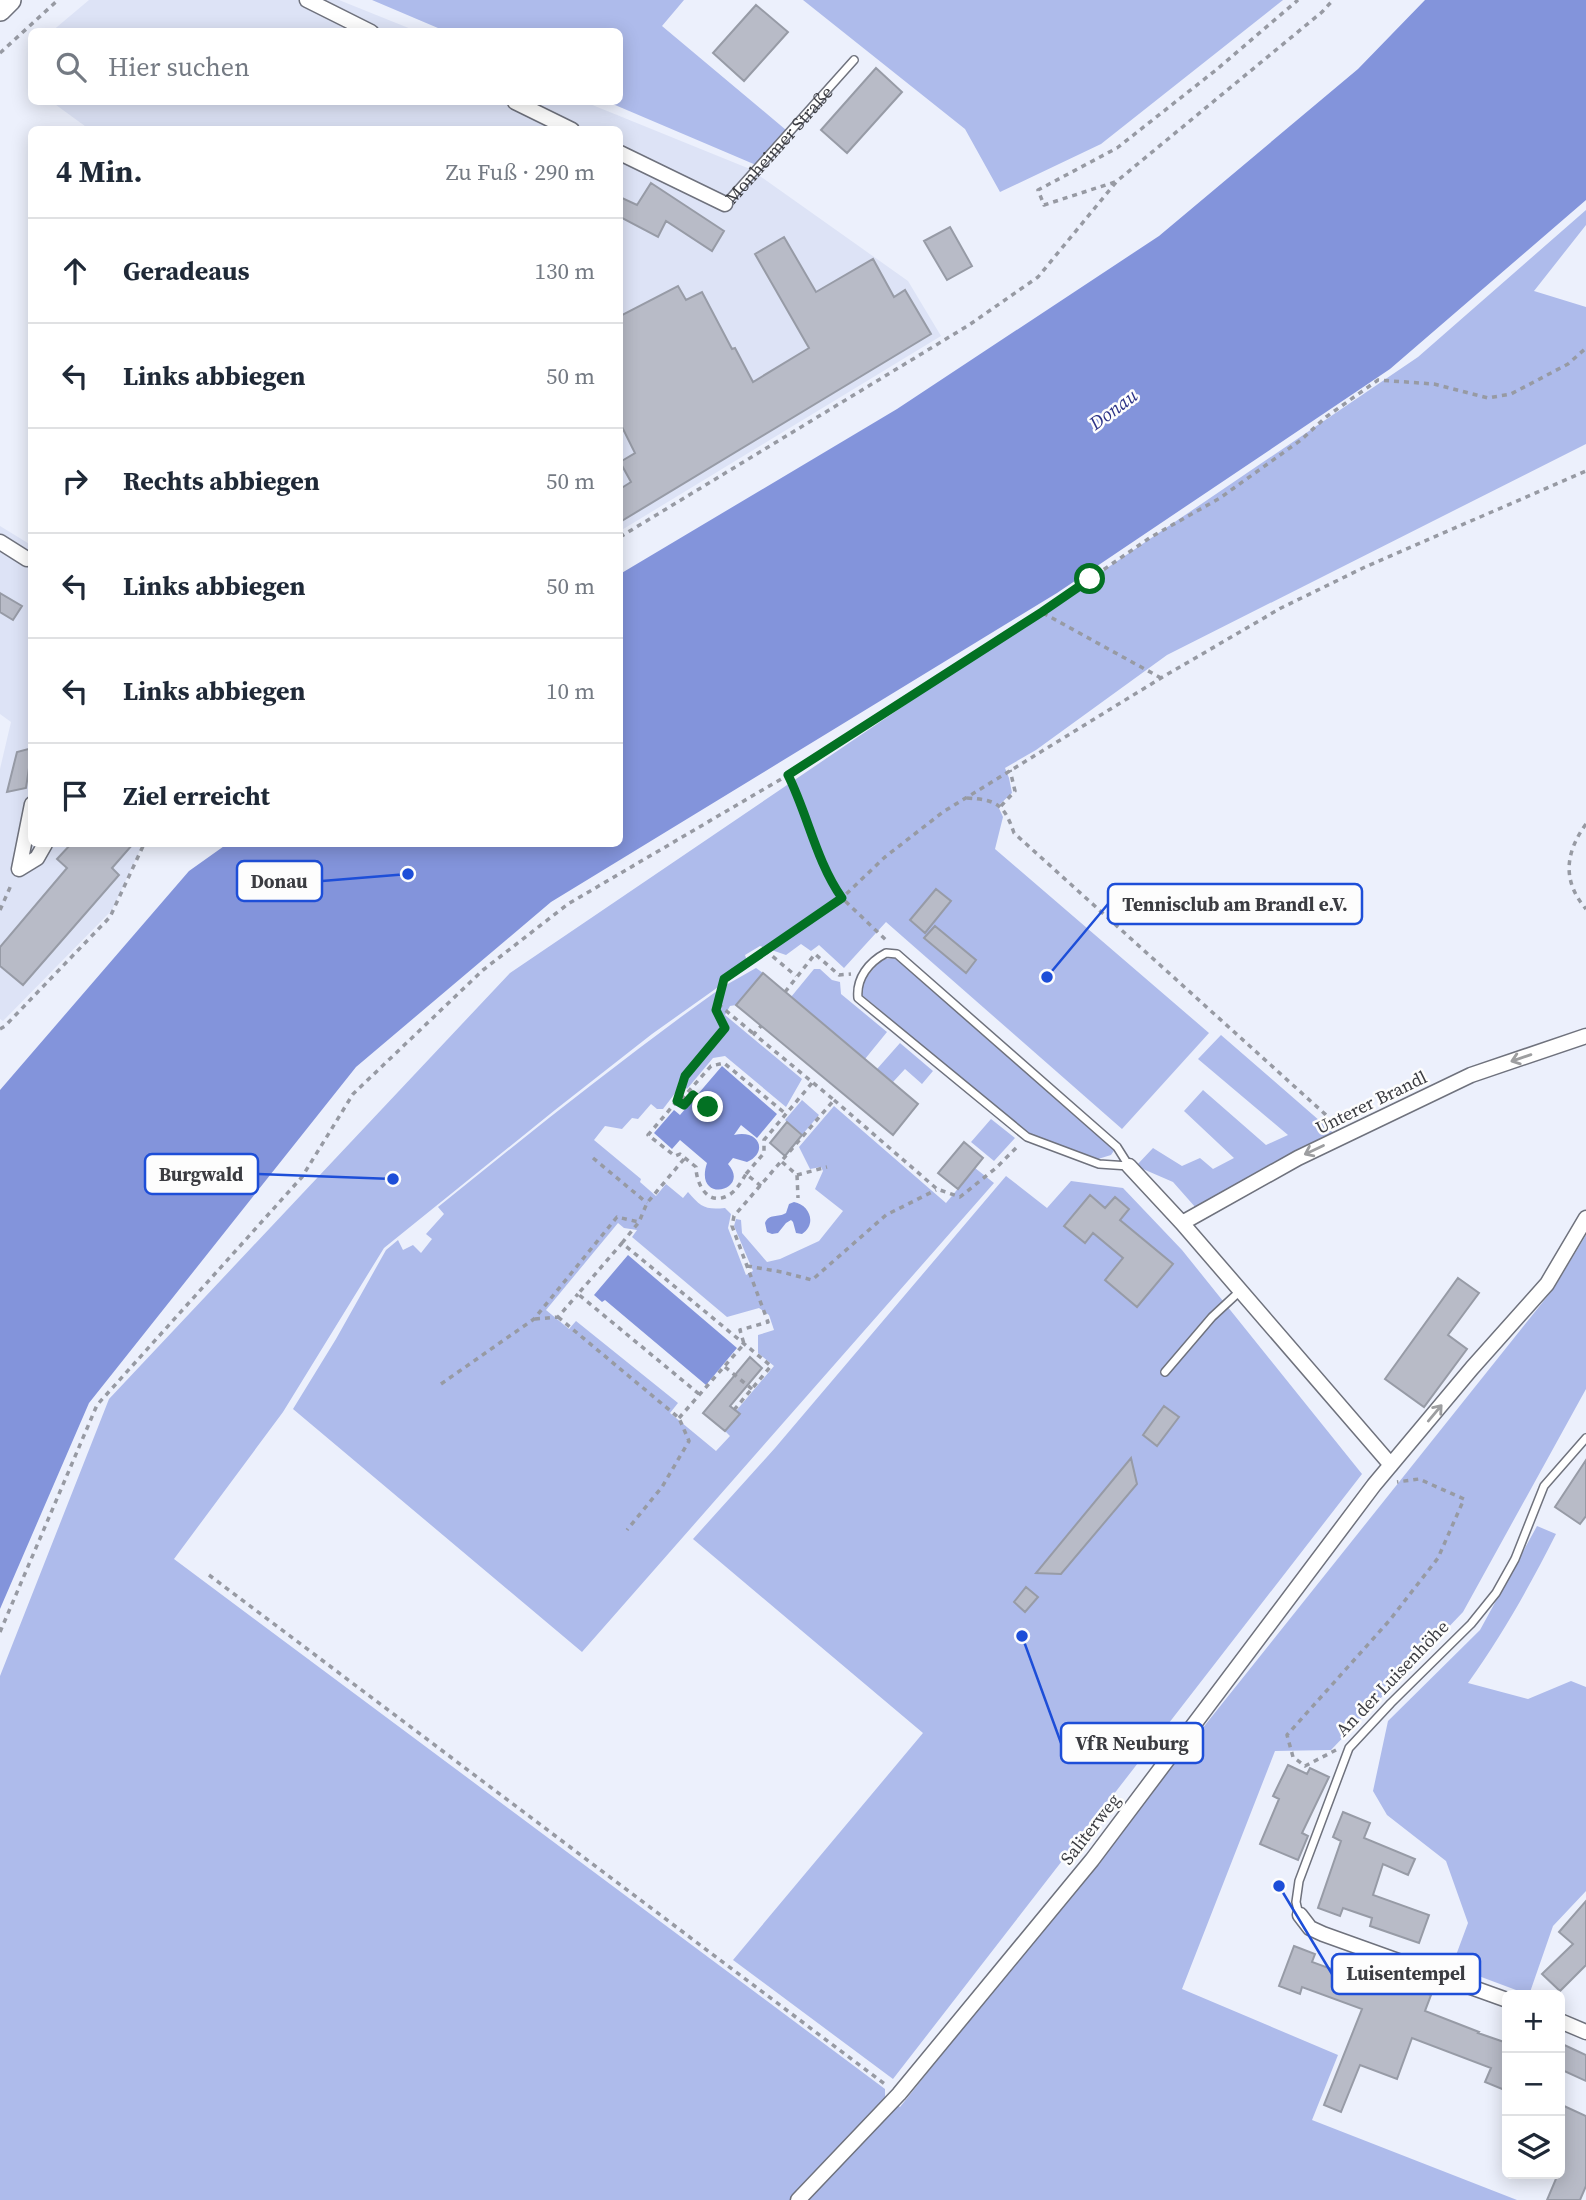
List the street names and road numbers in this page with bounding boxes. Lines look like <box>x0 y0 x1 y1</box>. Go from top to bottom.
street label: Monheimer Straße <box>719 80 838 209</box>
street label: Unterer Brandl <box>1311 1064 1431 1140</box>
street label: An der Luisenhöhe <box>1330 1614 1454 1742</box>
street label: Saliterweg <box>1054 1788 1126 1870</box>

